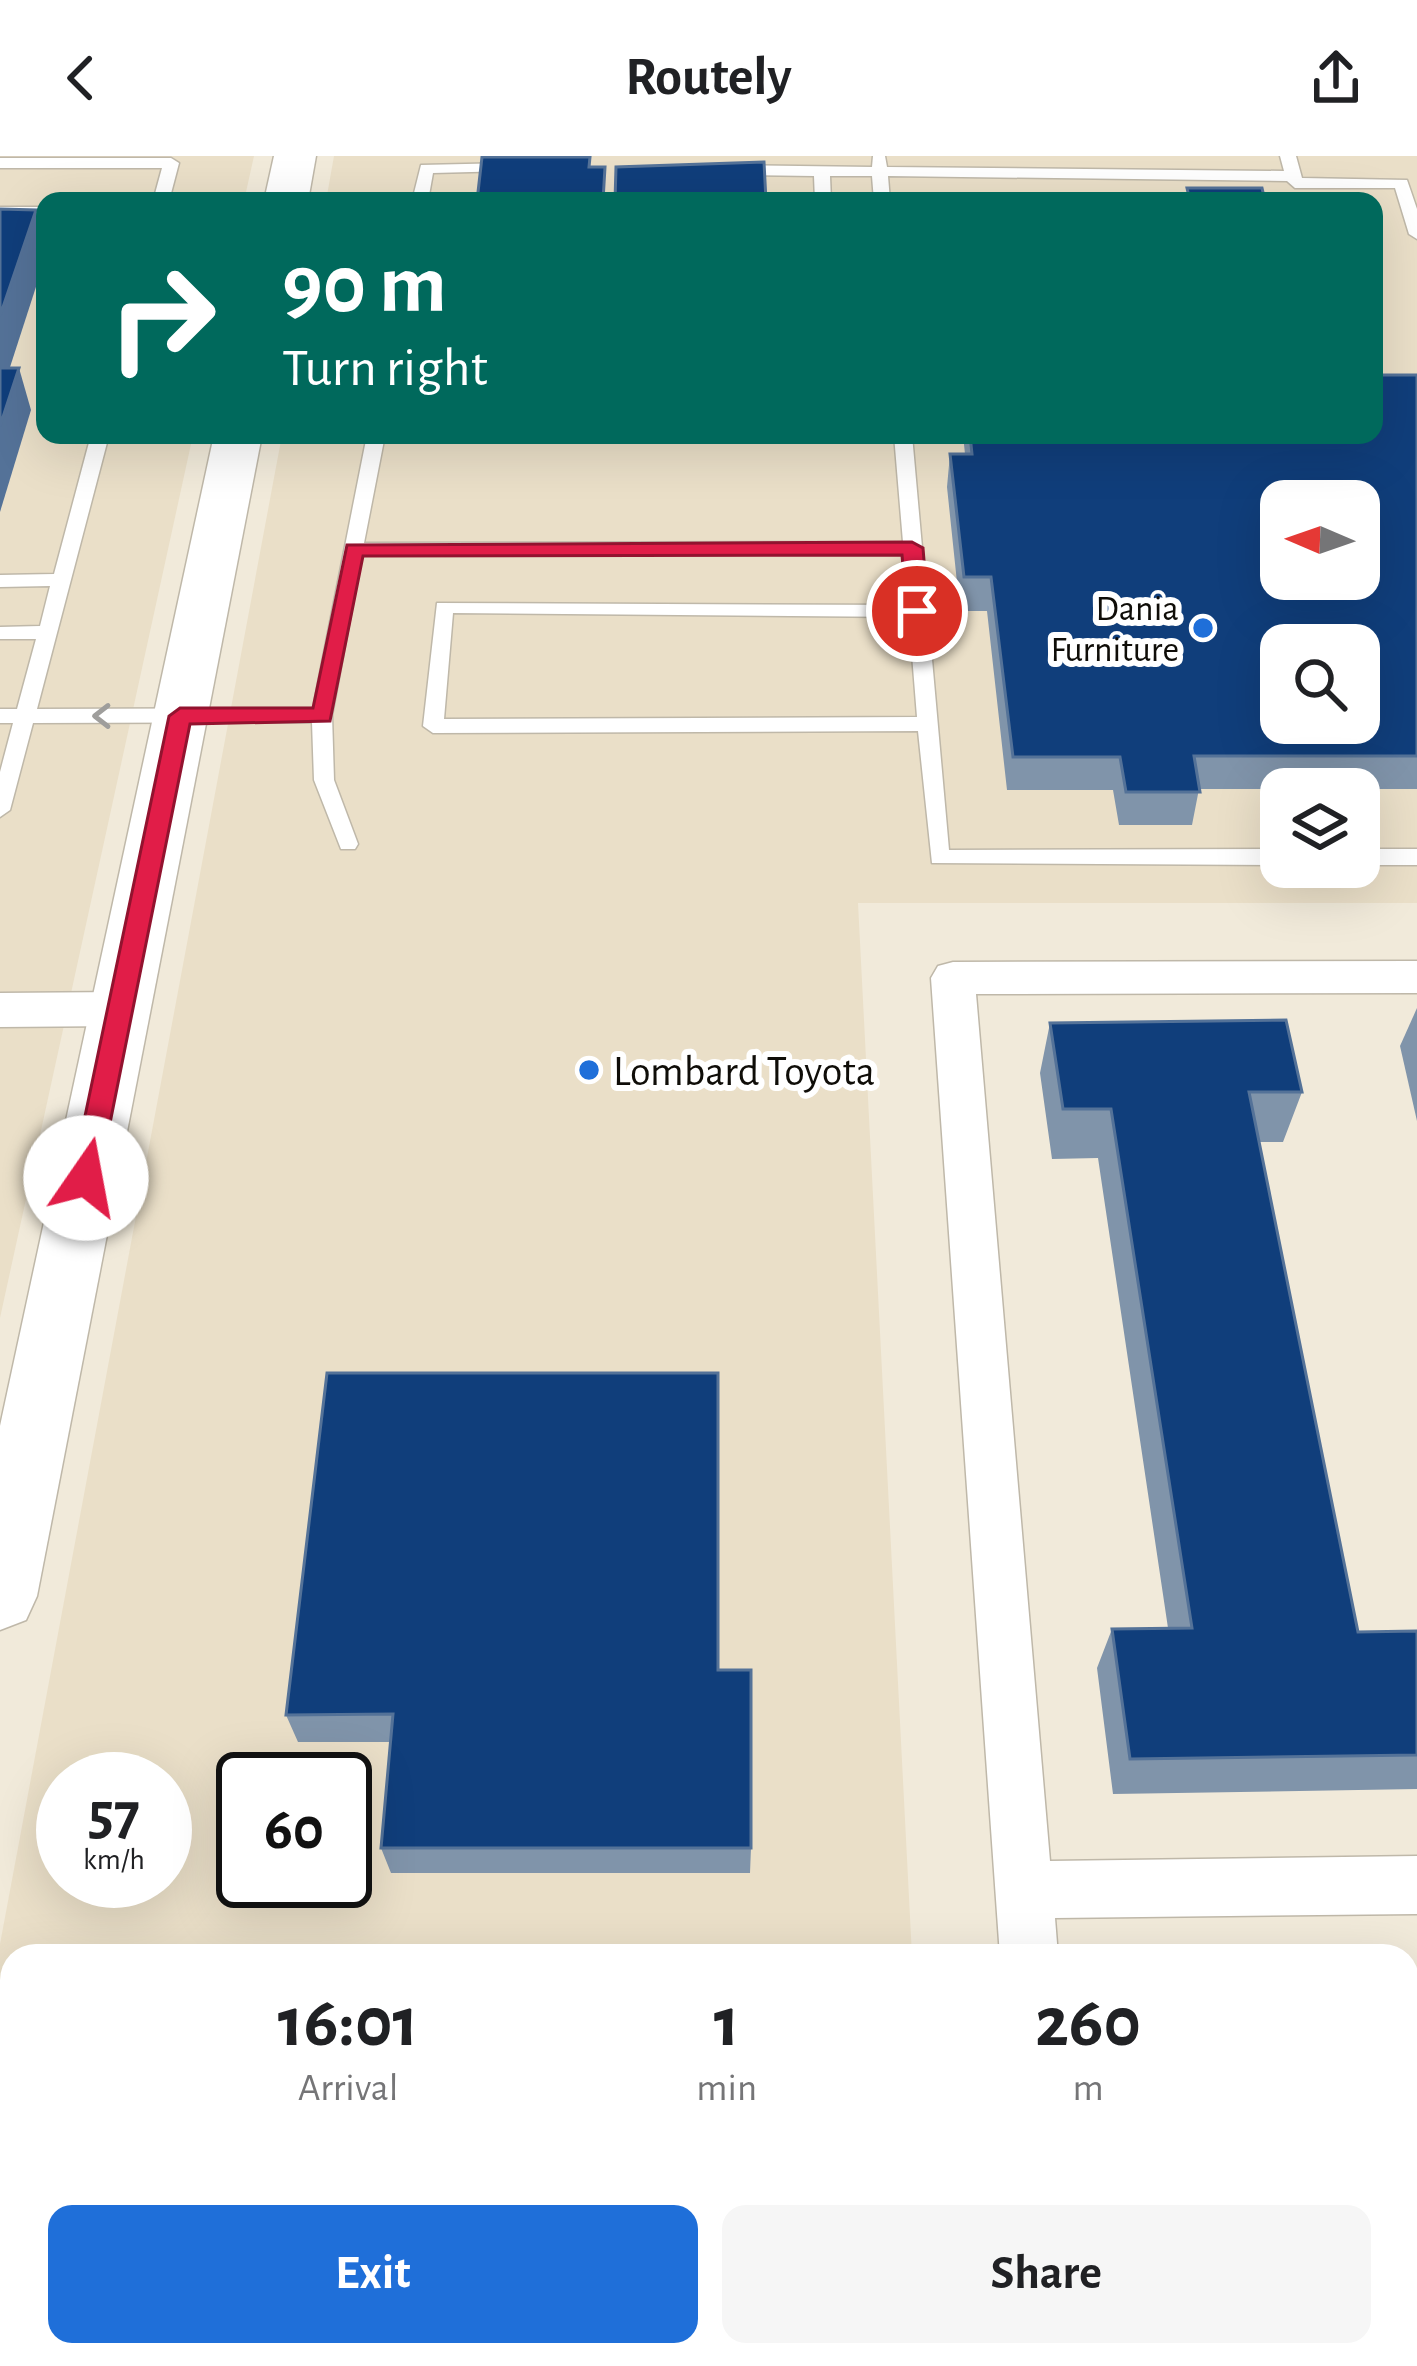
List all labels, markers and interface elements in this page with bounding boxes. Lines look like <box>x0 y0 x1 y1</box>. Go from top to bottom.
icon: back <box>48 45 114 111</box>
icon: share <box>1303 45 1369 111</box>
text: Routely <box>625 51 792 105</box>
icon: right <box>84 240 240 396</box>
text: 90 m <box>282 244 447 328</box>
text: Turn right <box>282 342 488 396</box>
north arrow <box>1260 480 1380 600</box>
map controls <box>1260 480 1380 888</box>
pin <box>866 560 968 662</box>
icon: arrive <box>884 578 950 644</box>
place label: Dania Furniture <box>1050 591 1179 668</box>
marker: Dania Furniture <box>1190 615 1216 641</box>
button: search <box>1260 624 1380 744</box>
one-way arrow <box>92 703 110 729</box>
button: layers <box>1260 768 1380 888</box>
place label: Lombard Toyota <box>613 1051 875 1093</box>
marker: Lombard Toyota <box>576 1057 602 1083</box>
position arrow <box>23 1115 149 1241</box>
speed limit sign: 60 <box>216 1752 372 1908</box>
text: 57 <box>88 1785 140 1845</box>
text: km/h <box>83 1845 145 1875</box>
text: 16:01 <box>278 1987 418 2059</box>
text: 1 <box>714 1987 740 2059</box>
text: 260 <box>1035 1987 1141 2059</box>
text: Arrival <box>298 2069 398 2108</box>
text: min <box>696 2069 757 2108</box>
text: m <box>1072 2069 1104 2108</box>
button: Exit <box>48 2205 698 2343</box>
button: Share <box>722 2205 1371 2343</box>

